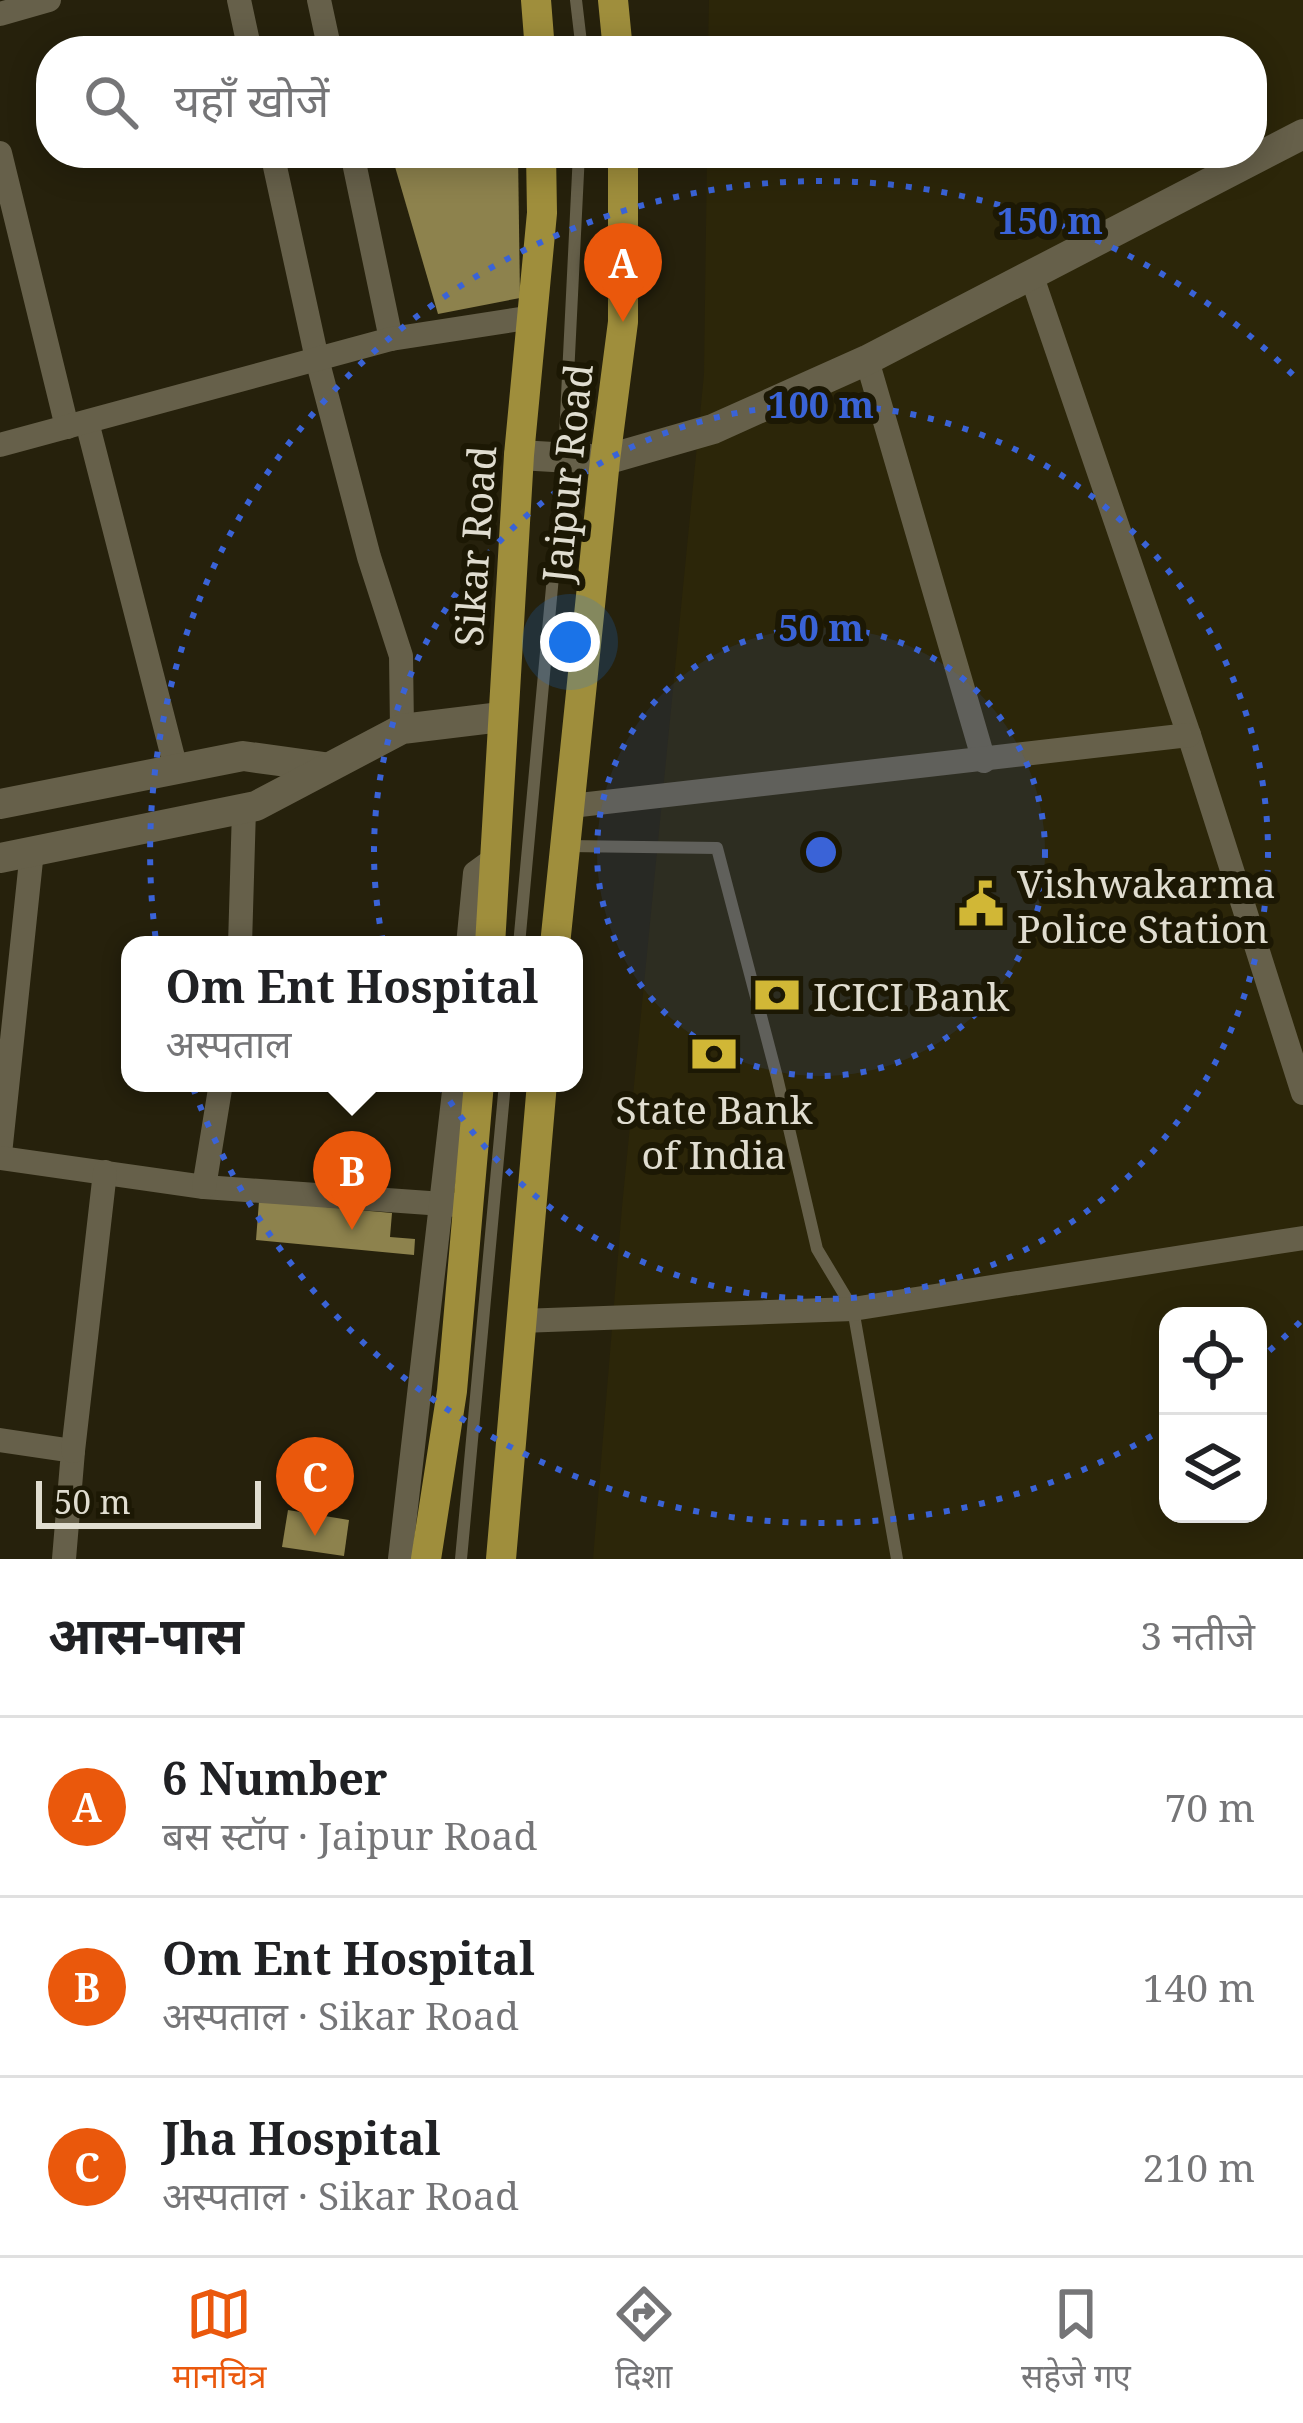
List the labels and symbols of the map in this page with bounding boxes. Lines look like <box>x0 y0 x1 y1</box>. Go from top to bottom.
text: 150 m <box>997 196 1103 245</box>
pin: A <box>584 223 662 322</box>
street label: Jaipur Road <box>528 361 604 586</box>
text: 100 m <box>768 380 874 429</box>
street label: Sikar Road <box>441 444 507 648</box>
text: 50 m <box>778 603 864 652</box>
your location <box>540 612 600 672</box>
centre of rings <box>800 831 842 873</box>
place label: Vishwakarma Police Station <box>1017 856 1276 954</box>
public building icon: Vishwakarma Police Station <box>956 879 1006 929</box>
place label: ICICI Bank <box>813 969 1010 1022</box>
bank icon: ICICI Bank <box>752 970 802 1020</box>
bank icon: State Bank of India <box>689 1029 739 1079</box>
place label: State Bank of India <box>615 1082 813 1180</box>
pin: B <box>313 1131 391 1230</box>
pin: C <box>276 1437 354 1536</box>
scale bar <box>36 1475 261 1528</box>

